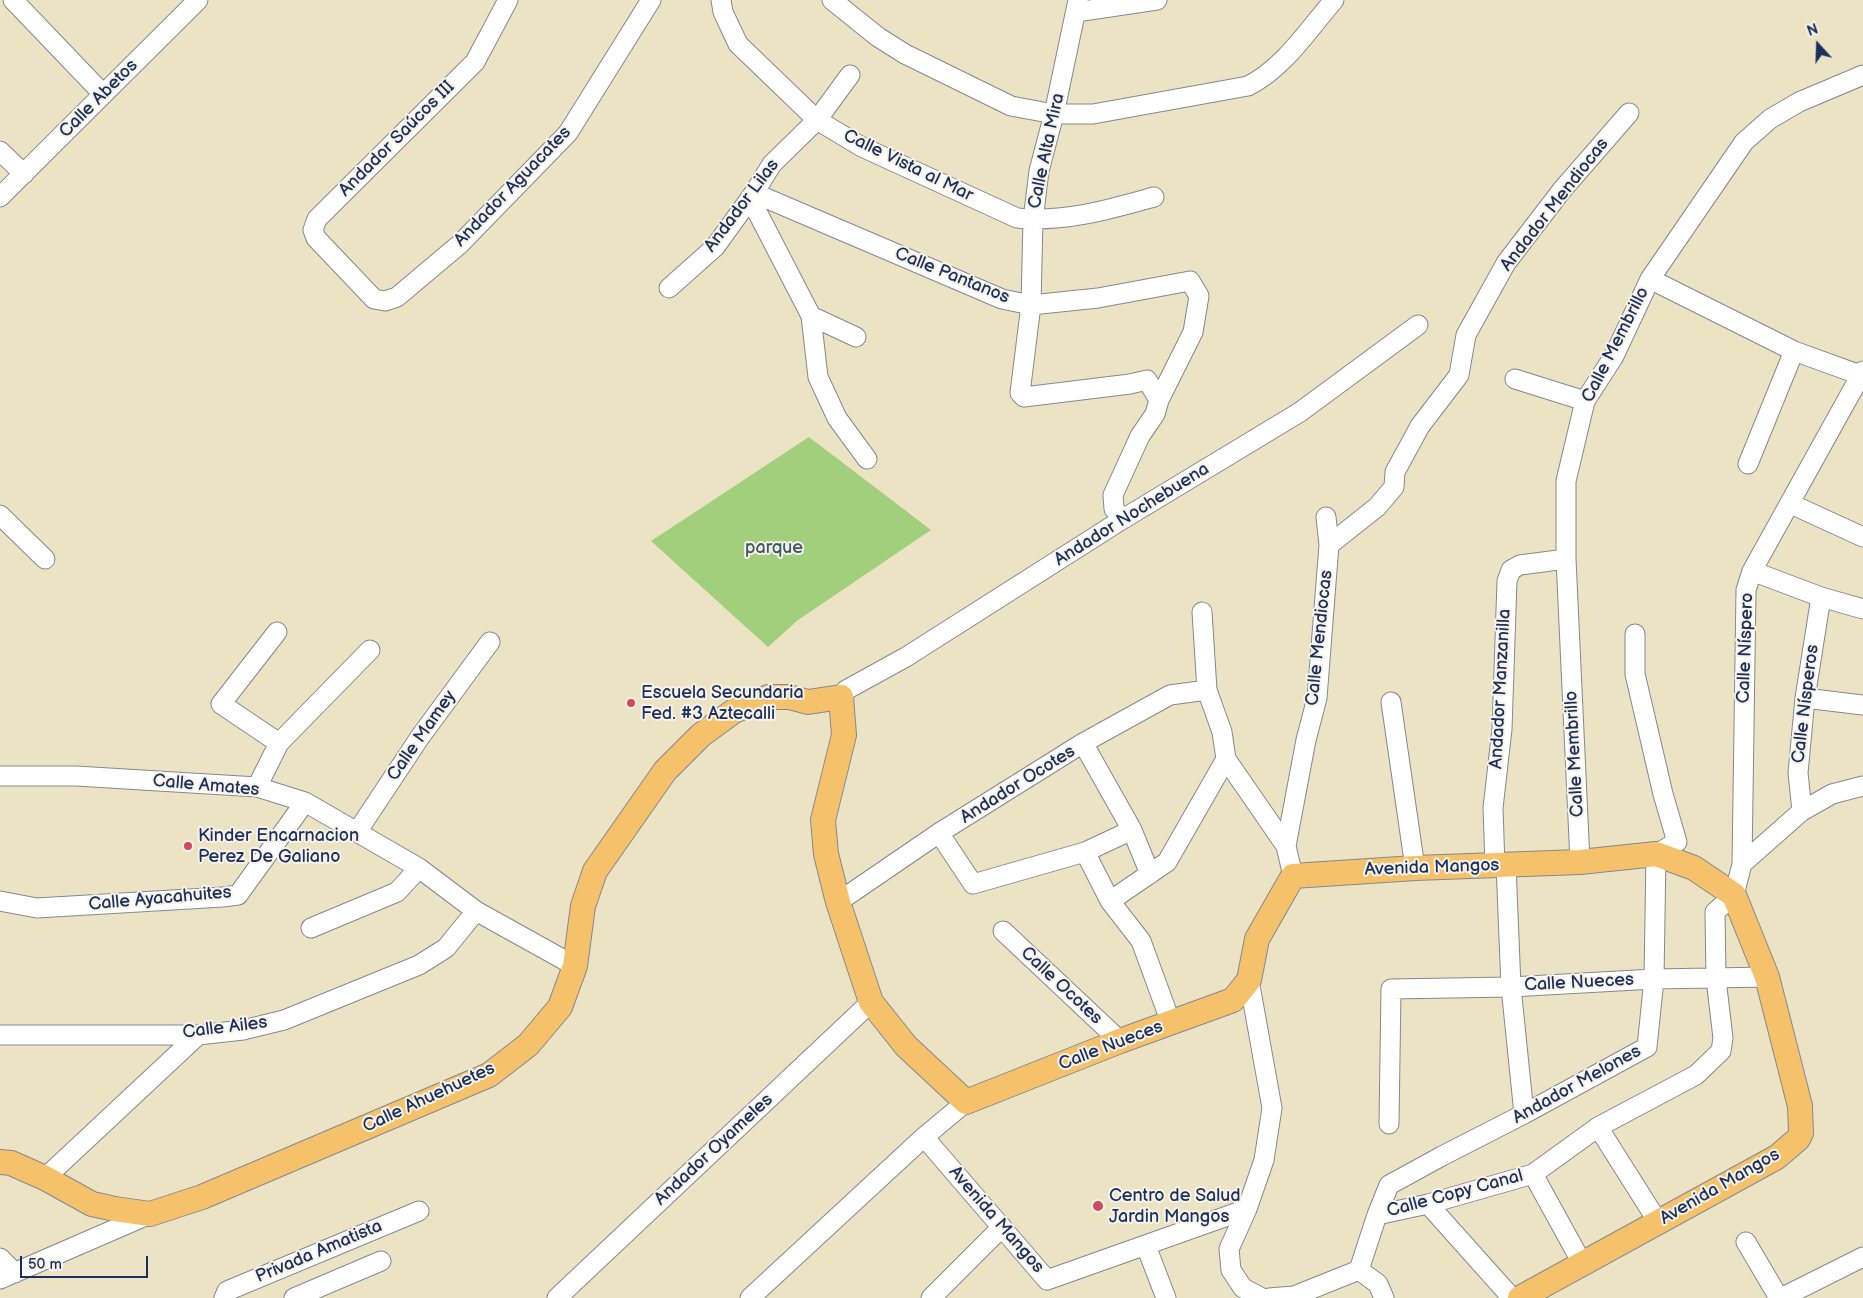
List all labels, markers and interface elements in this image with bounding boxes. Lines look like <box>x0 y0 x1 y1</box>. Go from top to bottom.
north arrow <box>1793 20 1843 70</box>
text: N <box>1805 21 1821 40</box>
street label: Calle Abetos <box>55 55 143 143</box>
street label: Andador Saúcos III <box>335 77 459 201</box>
street label: Calle Alta Mira <box>1024 91 1070 211</box>
street label: Andador Aguacates <box>450 122 576 252</box>
street label: Calle Vista al Mar <box>839 125 977 207</box>
street label: Andador Mendiocas <box>1496 134 1614 276</box>
street label: Andador Lilas <box>700 155 784 257</box>
street label: Calle Pantanos <box>891 243 1013 309</box>
street label: Calle Membrillo <box>1578 284 1654 406</box>
street label: Andador Nochebuena <box>1051 459 1213 571</box>
park label: parque <box>745 537 803 559</box>
street label: Calle Mendiocas <box>1302 569 1338 707</box>
street label: Calle Níspero <box>1733 592 1759 704</box>
street label: Andador Manzanilla <box>1486 608 1516 770</box>
street label: Calle Nísperos <box>1788 643 1824 765</box>
place label: Escuela Secundaria Fed. #3 Aztecalli <box>641 682 804 724</box>
street label: Calle Mamey <box>383 687 461 785</box>
street label: Calle Membrillo <box>1561 690 1589 818</box>
marker: Escuela Secundaria Fed. #3 Aztecalli <box>625 697 637 709</box>
street label: Andador Ocotes <box>957 741 1079 829</box>
street label: Calle Amates <box>152 771 260 801</box>
place label: Kinder Encarnacion Perez De Galiano <box>198 825 359 868</box>
marker: Kinder Encarnacion Perez De Galiano <box>182 840 194 852</box>
street label: Avenida Mangos <box>1364 855 1500 881</box>
street label: Calle Ayacahuites <box>88 882 232 916</box>
street label: Calle Ocotes <box>1016 943 1106 1029</box>
street label: Calle Nueces <box>1524 969 1634 997</box>
street label: Calle Ailes <box>181 1012 269 1044</box>
street label: Calle Nueces <box>1056 1016 1166 1076</box>
street label: Andador Melones <box>1509 1041 1645 1129</box>
street label: Calle Ahuehuetes <box>360 1058 498 1138</box>
street label: Andador Oyameles <box>650 1090 778 1210</box>
street label: Avenida Mangos <box>1656 1144 1784 1230</box>
street label: Avenida Mangos <box>944 1162 1048 1278</box>
street label: Calle Copy Canal <box>1385 1165 1525 1223</box>
place label: Centro de Salud Jardin Mangos <box>1109 1185 1241 1228</box>
marker: Centro de Salud Jardin Mangos <box>1091 1199 1105 1213</box>
street label: Privada Amatista <box>253 1216 385 1288</box>
scale bar <box>22 1246 150 1278</box>
text: 50 m <box>28 1255 62 1274</box>

